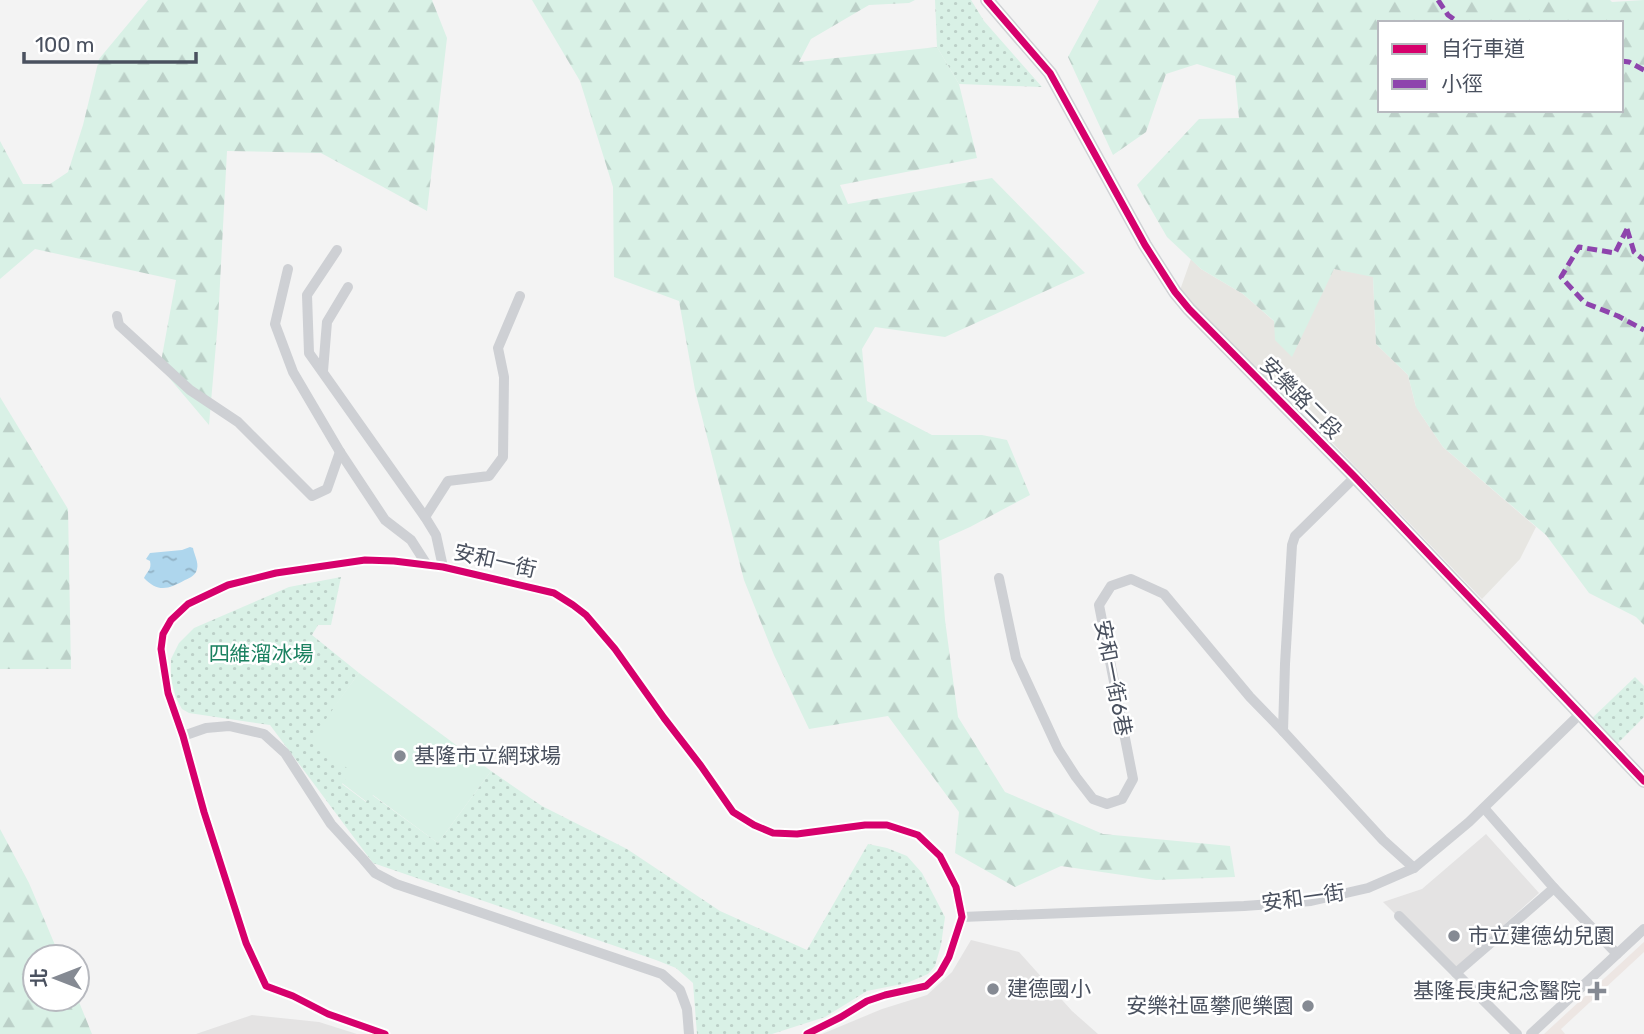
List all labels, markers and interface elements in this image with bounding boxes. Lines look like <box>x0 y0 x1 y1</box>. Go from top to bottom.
scale bar <box>24 21 196 65</box>
legend <box>1378 21 1623 112</box>
text: 100 m <box>35 32 94 57</box>
text: 自行車道 <box>1441 36 1525 61</box>
text: 小徑 <box>1441 71 1483 96</box>
street label: 安樂路二段 <box>1255 352 1347 444</box>
street label: 安和一街 <box>451 539 539 582</box>
street label: 安和一街6巷 <box>1090 618 1137 738</box>
park label: 四維溜冰場 <box>209 641 314 666</box>
place label: 基隆市立網球場 <box>414 743 561 768</box>
marker: 基隆市立網球場 <box>392 748 408 764</box>
street label: 安和一街 <box>1260 879 1346 916</box>
place label: 市立建德幼兒園 <box>1468 923 1615 948</box>
marker: 市立建德幼兒園 <box>1446 928 1462 944</box>
north arrow <box>21 943 91 1013</box>
text: 北 <box>28 968 51 988</box>
place label: 建德國小 <box>1007 976 1091 1001</box>
place label: 基隆長庚紀念醫院 <box>1413 978 1581 1003</box>
marker: 建德國小 <box>985 981 1001 997</box>
marker: 基隆長庚紀念醫院 <box>1587 981 1607 1001</box>
place label: 安樂社區攀爬樂園 <box>1126 993 1294 1018</box>
marker: 安樂社區攀爬樂園 <box>1300 998 1316 1014</box>

